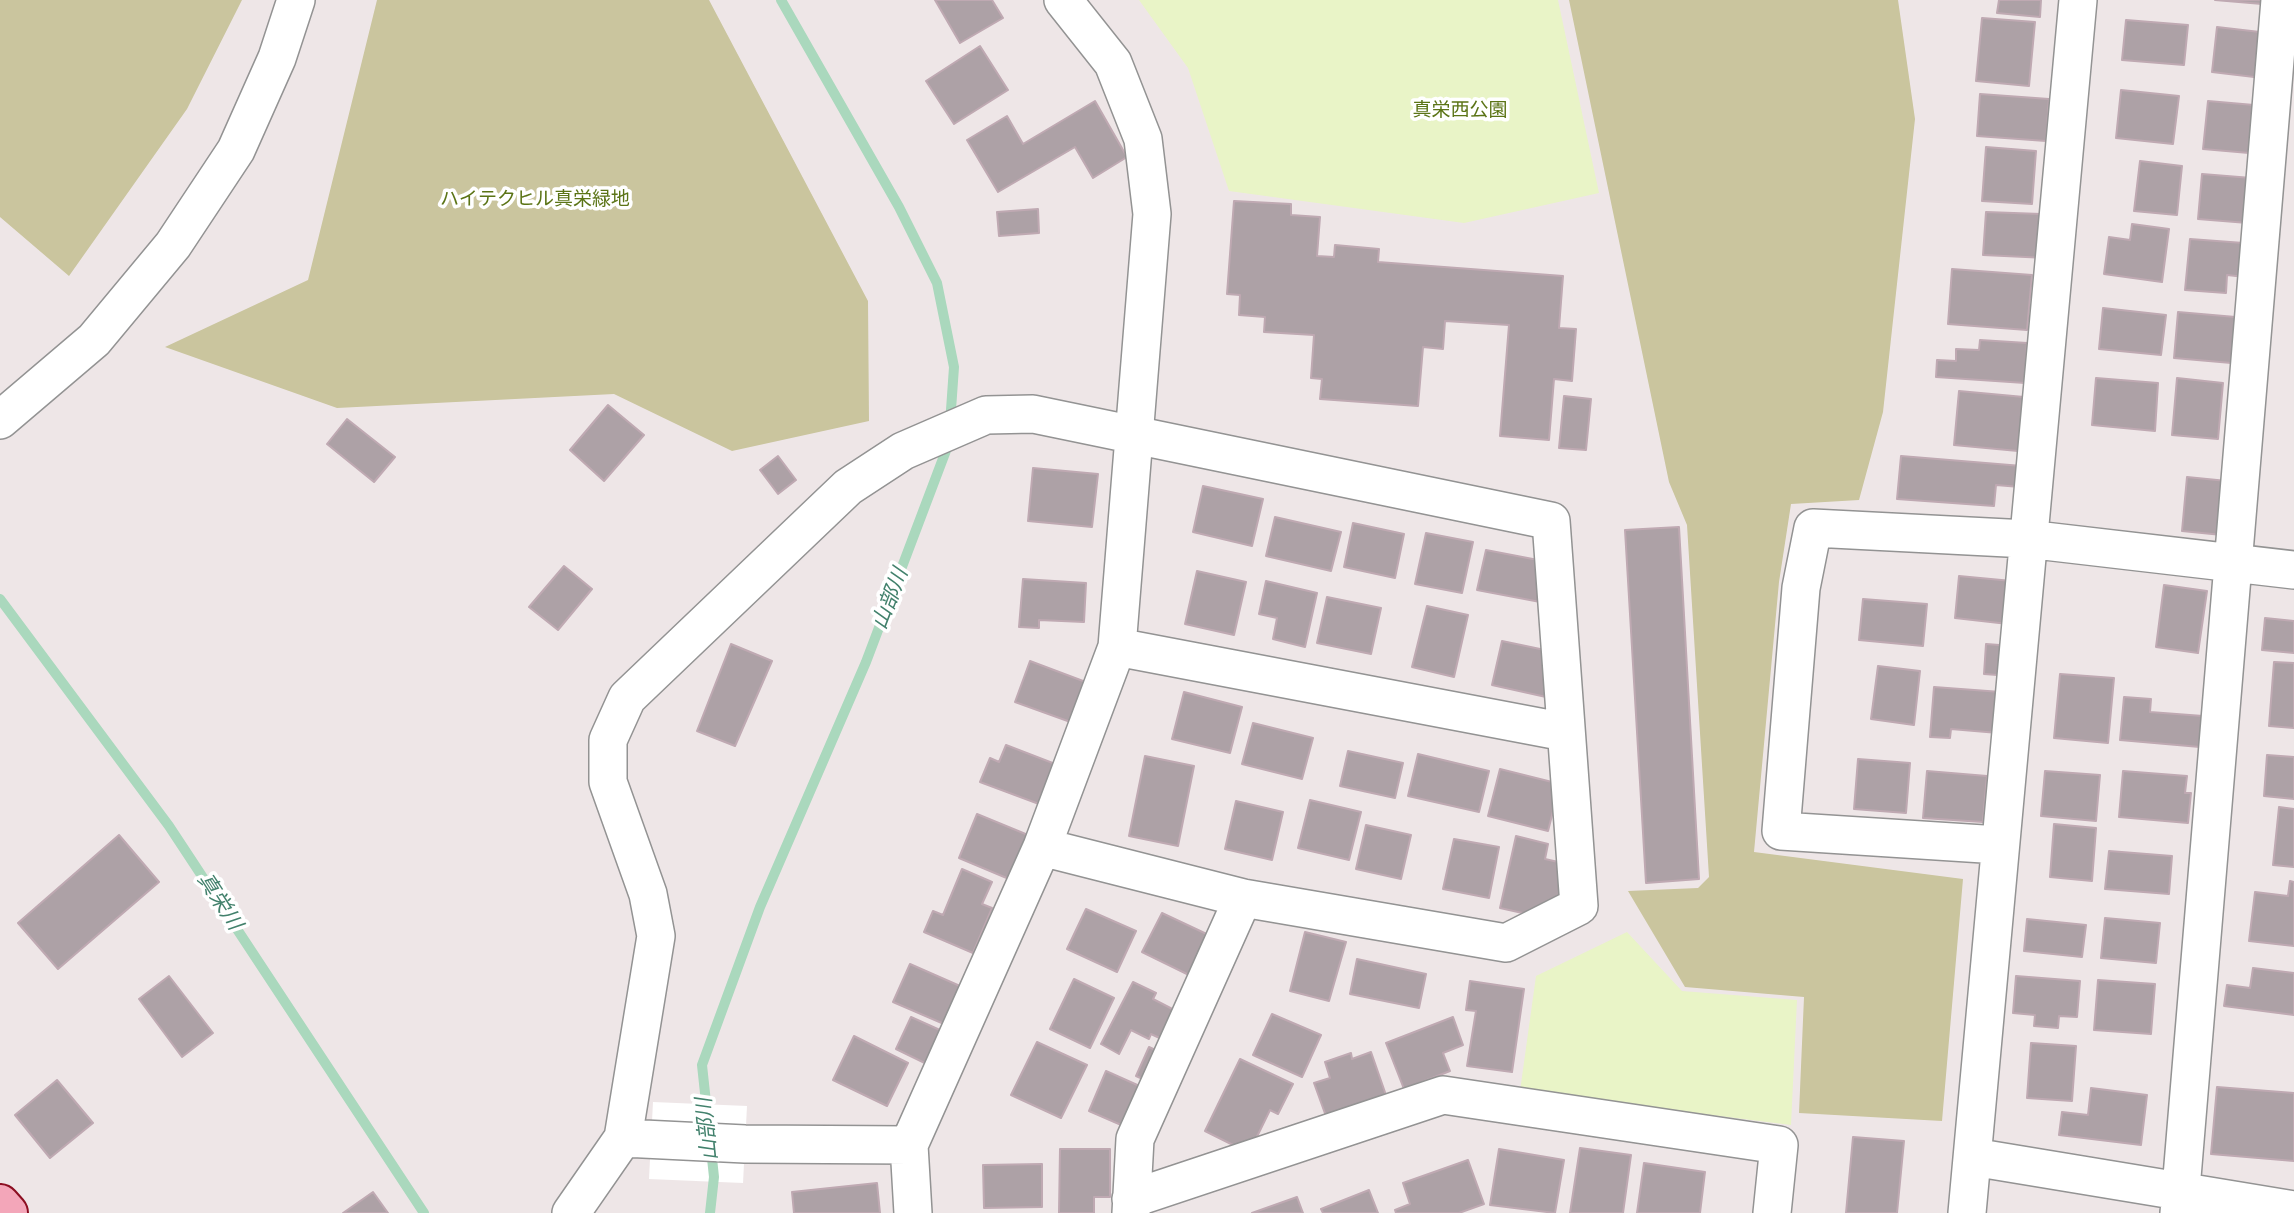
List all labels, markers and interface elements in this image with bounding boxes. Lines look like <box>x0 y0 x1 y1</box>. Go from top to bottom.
park label: 真栄西公園 <box>1413 100 1507 122</box>
park label: ハイテクヒル真栄緑地 <box>440 189 630 211</box>
water label: 山部川 <box>868 565 914 633</box>
water label: 真栄川 <box>191 869 247 935</box>
water label: 山部川 <box>692 1096 724 1162</box>

